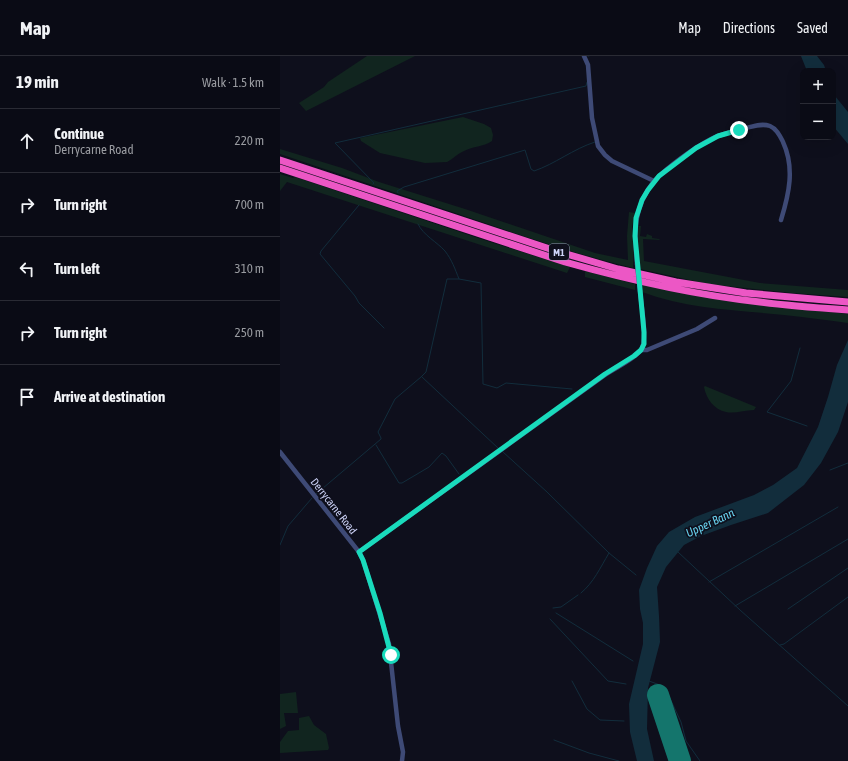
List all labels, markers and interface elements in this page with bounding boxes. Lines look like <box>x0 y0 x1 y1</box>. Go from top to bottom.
text: Map <box>20 17 51 39</box>
text: Map <box>678 20 701 36</box>
text: Directions <box>723 20 775 36</box>
text: Saved <box>797 20 828 36</box>
map controls <box>800 68 836 140</box>
button: + <box>800 68 836 104</box>
text: 19 min <box>16 72 59 92</box>
text: Walk · 1.5 km <box>202 75 264 90</box>
button: − <box>800 104 836 140</box>
route end <box>730 121 748 139</box>
text: Continue <box>54 125 104 142</box>
icon: ahead <box>16 130 38 152</box>
text: 220 m <box>235 133 264 148</box>
text: Derrycarne Road <box>54 142 134 157</box>
icon: right <box>16 194 38 216</box>
text: Turn right <box>54 196 107 213</box>
text: 700 m <box>235 197 264 212</box>
road number: M1 <box>549 244 569 260</box>
icon: left <box>16 258 38 280</box>
text: Turn left <box>54 260 100 277</box>
text: 310 m <box>235 261 264 276</box>
icon: right <box>16 322 38 344</box>
text: Turn right <box>54 324 107 341</box>
text: 250 m <box>235 325 264 340</box>
icon: arrive <box>16 386 38 408</box>
text: Arrive at destination <box>54 388 165 405</box>
street label: Derrycarne Road <box>309 476 359 536</box>
water label: Upper Bann <box>683 506 737 540</box>
route start <box>382 646 400 664</box>

